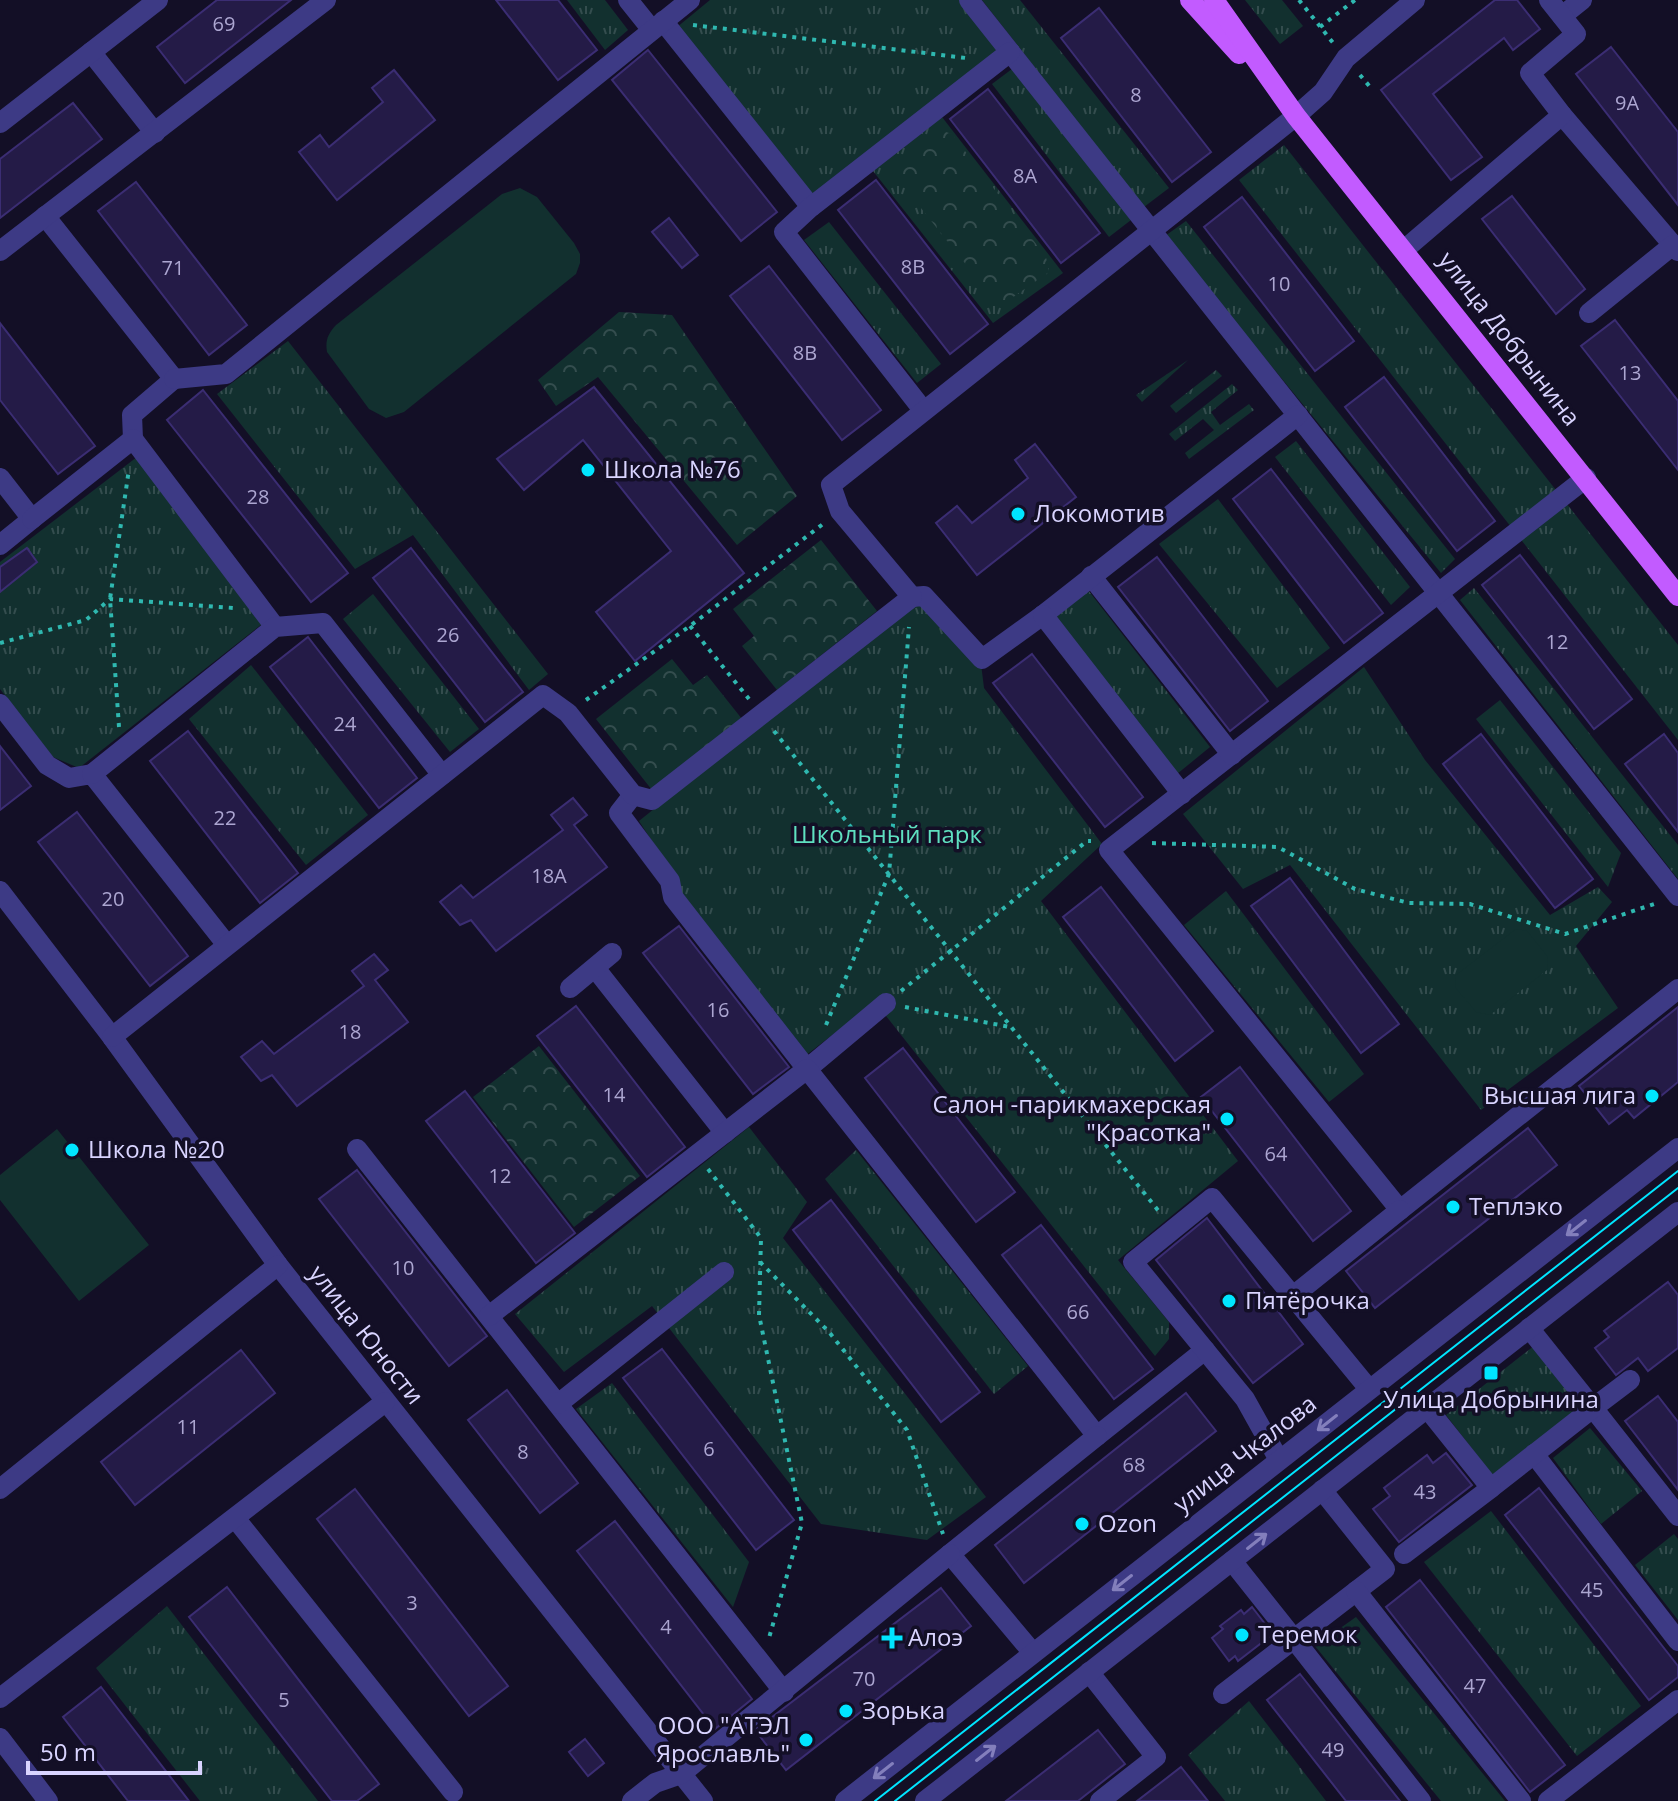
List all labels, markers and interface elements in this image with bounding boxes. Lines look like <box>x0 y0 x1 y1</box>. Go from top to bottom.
house number: 69 <box>213 10 235 37</box>
house number: 8 <box>1130 81 1142 108</box>
house number: 9А <box>1615 89 1639 116</box>
house number: 8А <box>1013 162 1037 189</box>
street label: улица Добрынина <box>1432 244 1589 432</box>
house number: 8В <box>901 253 925 280</box>
house number: 71 <box>162 254 184 281</box>
house number: 10 <box>1268 270 1290 297</box>
house number: 8В <box>793 339 817 366</box>
house number: 13 <box>1619 359 1641 386</box>
place label: Школа №76 <box>604 452 741 485</box>
marker: Школа №76 <box>579 461 597 479</box>
house number: 28 <box>247 483 269 510</box>
place label: Локомотив <box>1034 496 1165 529</box>
marker: Локомотив <box>1009 505 1027 523</box>
house number: 26 <box>437 621 459 648</box>
house number: 12 <box>1546 628 1568 655</box>
house number: 24 <box>334 710 357 737</box>
house number: 22 <box>214 804 236 831</box>
park label: Школьный парк <box>792 817 983 850</box>
house number: 18А <box>531 862 567 889</box>
house number: 20 <box>102 885 124 912</box>
house number: 16 <box>707 996 729 1023</box>
house number: 18 <box>339 1018 361 1045</box>
place label: Высшая лига <box>1484 1078 1636 1111</box>
house number: 14 <box>603 1081 626 1108</box>
place label: Салон -парикмахерская "Красотка" <box>932 1087 1211 1148</box>
marker: Высшая лига <box>1643 1087 1661 1105</box>
marker: Салон -парикмахерская "Красотка" <box>1218 1110 1236 1128</box>
place label: Школа №20 <box>88 1132 225 1165</box>
house number: 64 <box>1265 1140 1288 1167</box>
marker: Школа №20 <box>63 1141 81 1159</box>
house number: 12 <box>489 1162 511 1189</box>
place label: Теплэко <box>1469 1189 1563 1222</box>
marker: Теплэко <box>1444 1198 1462 1216</box>
one-way arrow <box>1566 1219 1587 1237</box>
house number: 10 <box>392 1254 414 1281</box>
street label: улица Юности <box>302 1258 432 1411</box>
place label: Пятёрочка <box>1245 1283 1370 1316</box>
marker: Пятёрочка <box>1220 1292 1238 1310</box>
house number: 66 <box>1067 1298 1089 1325</box>
marker: Улица Добрынина <box>1482 1364 1500 1382</box>
place label: Улица Добрынина <box>1383 1382 1599 1415</box>
street label: улица Чкалова <box>1166 1386 1323 1519</box>
house number: 11 <box>177 1413 199 1440</box>
one-way arrow <box>1317 1414 1338 1431</box>
house number: 6 <box>703 1435 715 1462</box>
house number: 8 <box>517 1438 529 1465</box>
house number: 68 <box>1123 1451 1145 1478</box>
house number: 43 <box>1414 1478 1436 1505</box>
place label: Ozon <box>1098 1506 1157 1539</box>
marker: Ozon <box>1073 1515 1091 1533</box>
one-way arrow <box>1246 1532 1267 1549</box>
one-way arrow <box>1112 1575 1133 1592</box>
house number: 45 <box>1581 1576 1603 1603</box>
house number: 3 <box>406 1589 418 1616</box>
house number: 4 <box>660 1613 672 1640</box>
place label: Теремок <box>1258 1617 1358 1650</box>
place label: Алоэ <box>908 1620 963 1653</box>
marker: Теремок <box>1233 1626 1251 1644</box>
marker: Алоэ <box>883 1629 901 1647</box>
house number: 70 <box>853 1665 875 1692</box>
house number: 47 <box>1464 1672 1486 1699</box>
house number: 5 <box>278 1686 290 1713</box>
place label: Зорька <box>862 1693 945 1726</box>
marker: Зорька <box>837 1702 855 1720</box>
place label: ООО "АТЭЛ Ярославль" <box>656 1708 790 1769</box>
scale bar <box>28 1725 200 1775</box>
marker: ООО "АТЭЛ Ярославль" <box>797 1731 815 1749</box>
text: 50 m <box>40 1735 96 1768</box>
house number: 49 <box>1322 1736 1344 1763</box>
one-way arrow <box>975 1744 996 1762</box>
one-way arrow <box>873 1762 894 1779</box>

